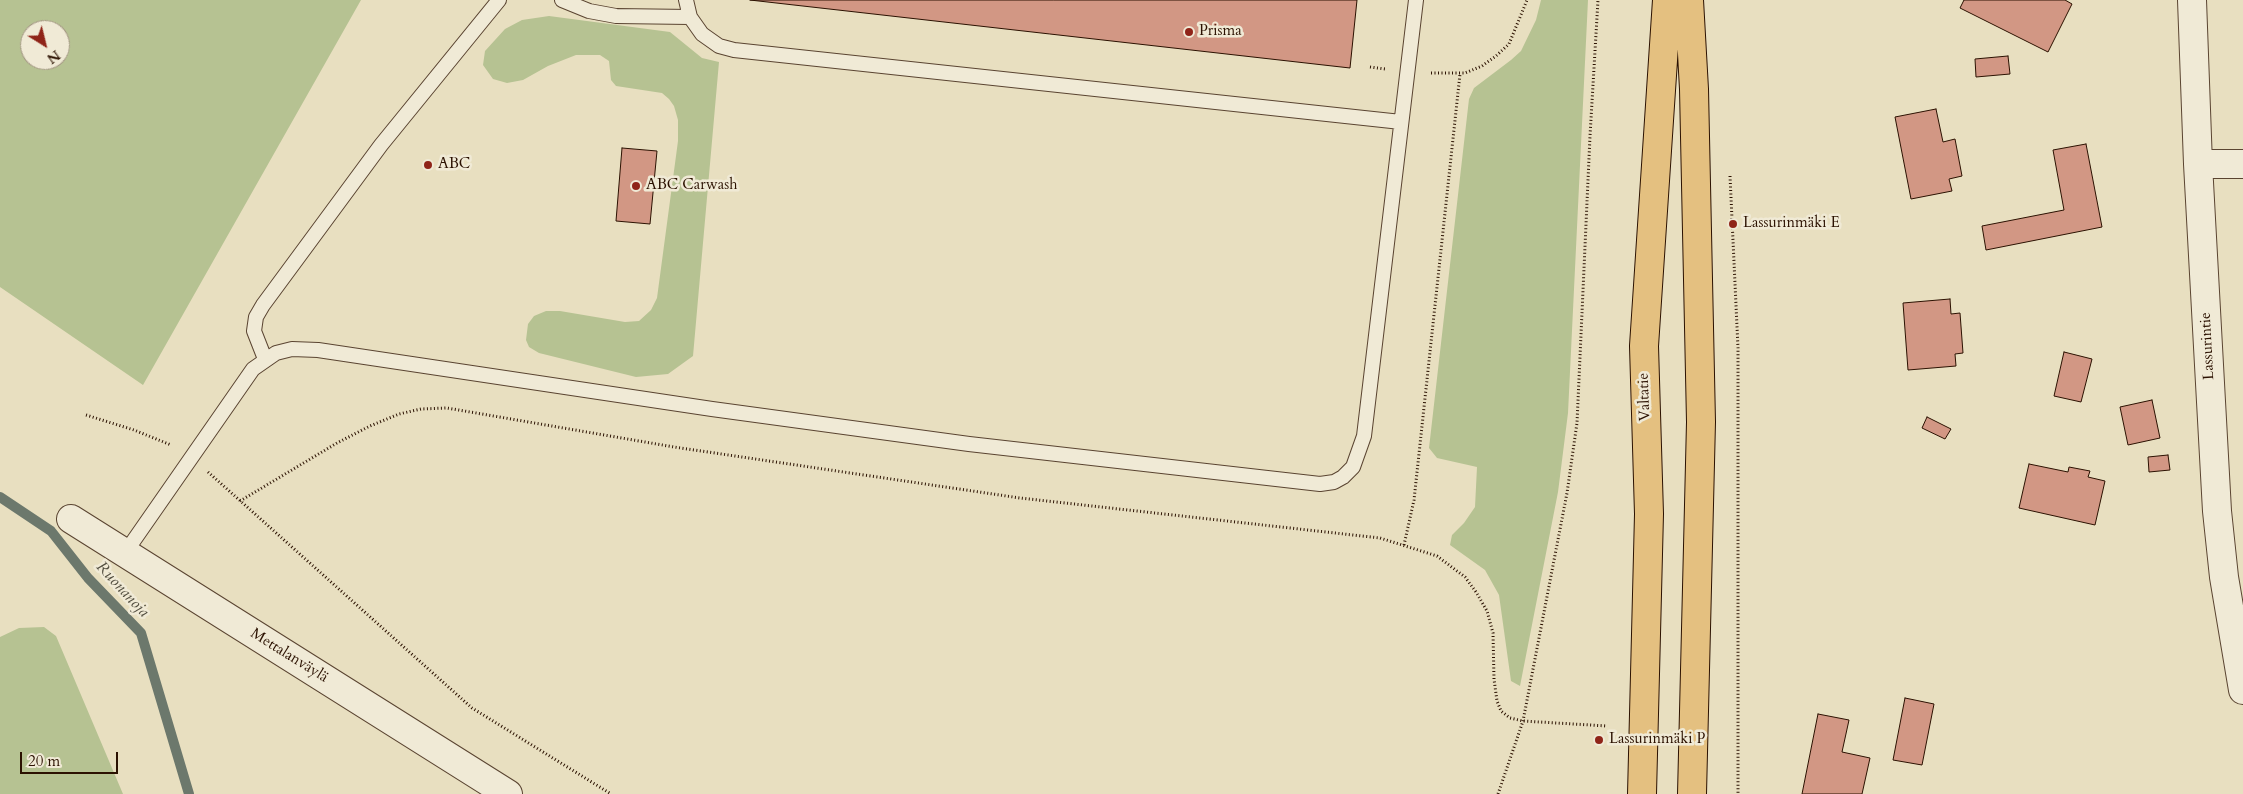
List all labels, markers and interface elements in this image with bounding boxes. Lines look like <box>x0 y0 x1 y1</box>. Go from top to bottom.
north arrow <box>20 20 70 70</box>
place label: Prisma <box>1199 23 1242 41</box>
marker: Prisma <box>1183 26 1195 38</box>
text: N <box>43 45 64 68</box>
place label: ABC <box>438 156 470 174</box>
marker: ABC <box>422 159 434 171</box>
place label: ABC Carwash <box>646 177 738 195</box>
marker: ABC Carwash <box>630 180 642 192</box>
place label: Lassurinmäki E <box>1743 215 1840 233</box>
marker: Lassurinmäki E <box>1727 218 1739 230</box>
street label: Lassurintie <box>2197 312 2219 380</box>
street label: Valtatie <box>1635 373 1655 421</box>
water label: Ruonanoja <box>91 558 153 622</box>
street label: Mettalanväylä <box>247 625 331 687</box>
place label: Lassurinmäki P <box>1609 731 1705 749</box>
marker: Lassurinmäki P <box>1593 734 1605 746</box>
scale bar <box>22 742 120 774</box>
text: 20 m <box>28 751 60 771</box>

